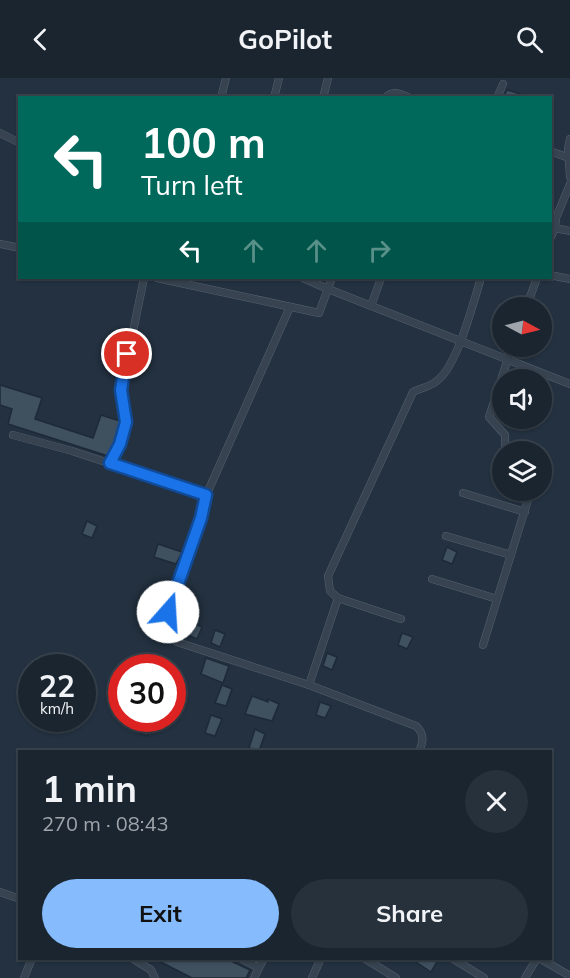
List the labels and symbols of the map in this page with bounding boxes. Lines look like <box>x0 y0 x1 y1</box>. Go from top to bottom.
north arrow <box>492 297 552 357</box>
pin <box>101 328 152 379</box>
position arrow <box>136 580 200 644</box>
speed limit sign: 30 <box>108 654 186 732</box>

